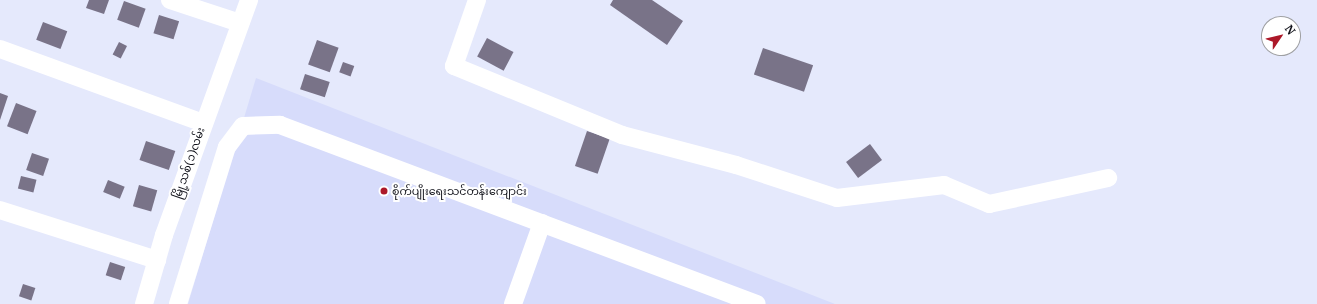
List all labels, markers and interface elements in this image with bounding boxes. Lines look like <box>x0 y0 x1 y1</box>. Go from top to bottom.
north arrow <box>1261 16 1301 56</box>
text: N <box>1282 22 1298 37</box>
street label: မြို့သစ်(၁)လမ်း <box>171 125 207 201</box>
place label: စိုက်ပျိုးရေးသင်တန်းကျောင်း <box>392 184 527 198</box>
marker: စိုက်ပျိုးရေးသင်တန်းကျောင်း <box>379 186 389 196</box>

